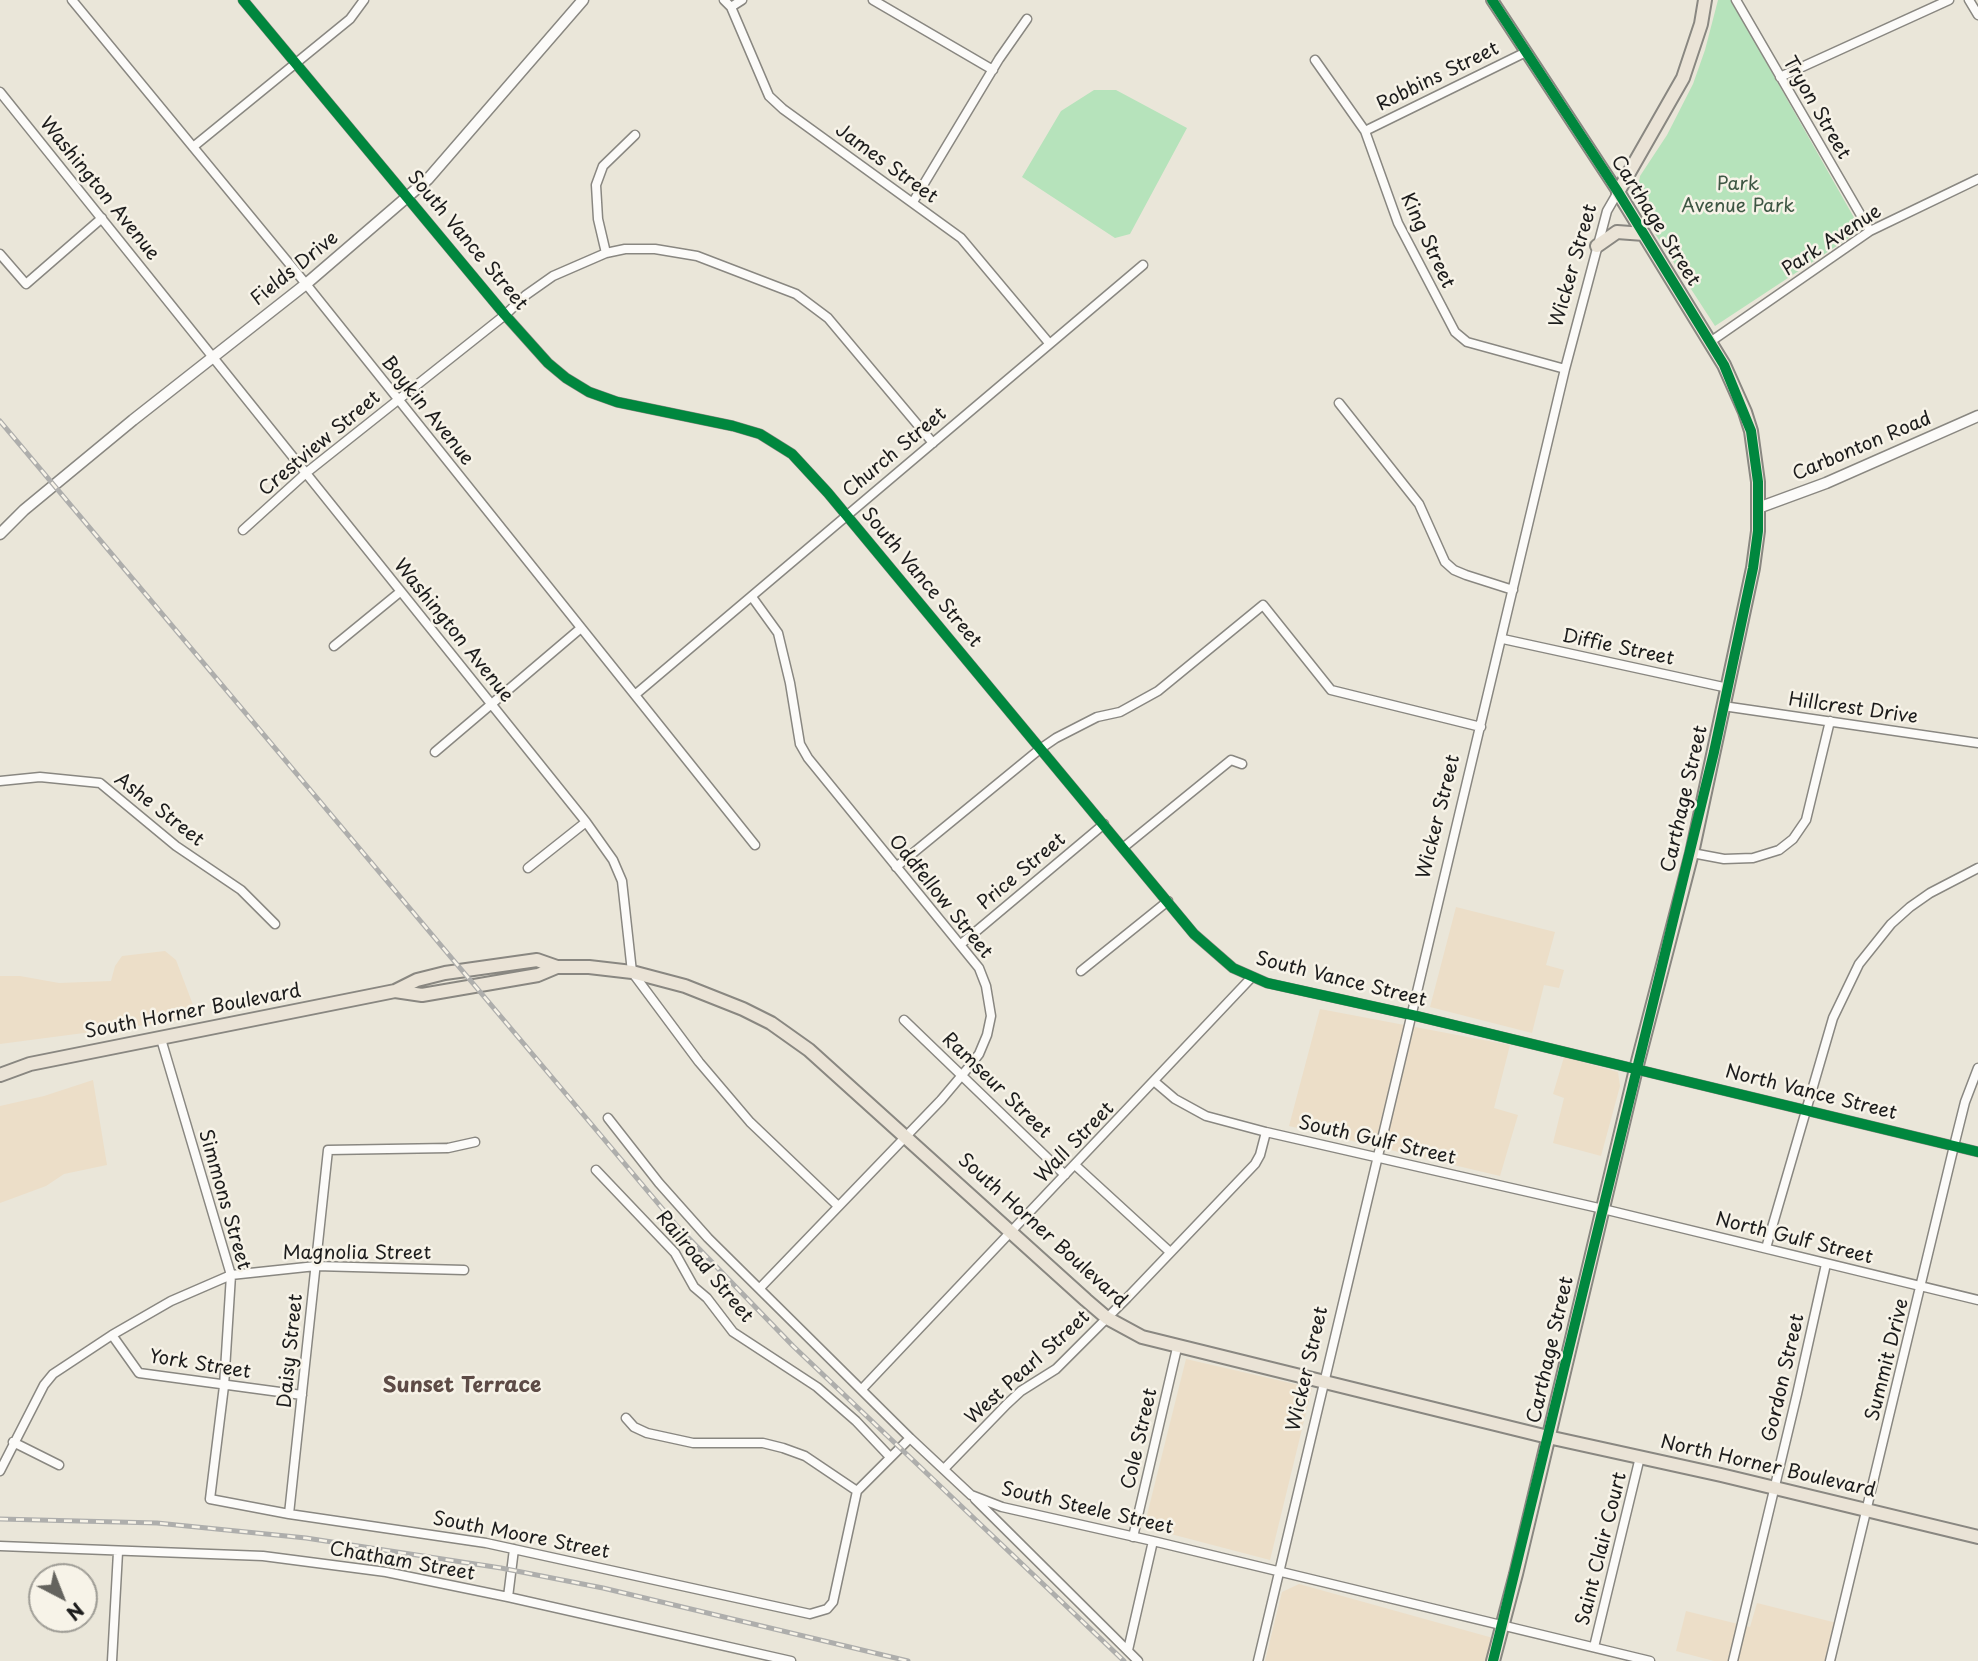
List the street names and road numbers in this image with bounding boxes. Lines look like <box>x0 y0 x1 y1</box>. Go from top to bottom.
street label: Robbins Street <box>1373 38 1503 116</box>
street label: Tryon Street <box>1777 52 1855 164</box>
street label: Washington Avenue <box>34 113 164 265</box>
street label: James Street <box>830 119 942 209</box>
street label: Carthage Street <box>1606 151 1704 291</box>
street label: South Vance Street <box>402 167 532 315</box>
street label: King Street <box>1395 190 1459 292</box>
street label: Park Avenue <box>1778 200 1886 282</box>
street label: Wicker Street <box>1546 202 1602 330</box>
street label: Fields Drive <box>247 227 343 311</box>
street label: Boykin Avenue <box>376 352 478 470</box>
street label: Crestview Street <box>254 386 386 502</box>
street label: Church Street <box>839 403 951 503</box>
street label: Carbonton Road <box>1789 407 1935 487</box>
street label: South Vance Street <box>856 504 986 652</box>
street label: Washington Avenue <box>388 555 518 707</box>
street label: Diffie Street <box>1560 625 1676 671</box>
street label: Hillcrest Drive <box>1787 689 1919 729</box>
street label: Carthage Street <box>1657 723 1713 875</box>
street label: Wicker Street <box>1413 753 1465 881</box>
street label: Ashe Street <box>110 768 208 852</box>
street label: Price Street <box>973 829 1071 915</box>
street label: Oddfellow Street <box>883 831 997 963</box>
street label: South Vance Street <box>1253 948 1429 1012</box>
street label: South Horner Boulevard <box>83 980 303 1044</box>
street label: Ramseur Street <box>937 1028 1055 1144</box>
street label: North Vance Street <box>1723 1061 1899 1125</box>
street label: Wall Street <box>1031 1098 1119 1188</box>
street label: South Gulf Street <box>1296 1112 1458 1170</box>
street label: Simmons Street <box>193 1127 255 1273</box>
street label: South Horner Boulevard <box>953 1149 1131 1313</box>
street label: Railroad Street <box>650 1206 758 1328</box>
street label: North Gulf Street <box>1713 1208 1875 1270</box>
street label: Magnolia Street <box>283 1243 431 1265</box>
street label: Carthage Street <box>1523 1274 1579 1426</box>
street label: Daisy Street <box>274 1293 308 1409</box>
street label: Summit Drive <box>1862 1296 1914 1424</box>
street label: Wicker Street <box>1283 1304 1333 1434</box>
street label: West Pearl Street <box>961 1306 1095 1430</box>
street label: Gordon Street <box>1758 1312 1810 1444</box>
street label: York Street <box>148 1346 252 1384</box>
street label: Cole Street <box>1117 1386 1163 1492</box>
street label: North Horner Boulevard <box>1658 1431 1878 1503</box>
street label: Saint Clair Court <box>1572 1470 1632 1628</box>
street label: South Steele Street <box>999 1478 1175 1540</box>
street label: South Moore Street <box>431 1508 611 1564</box>
street label: Chatham Street <box>328 1538 476 1586</box>

